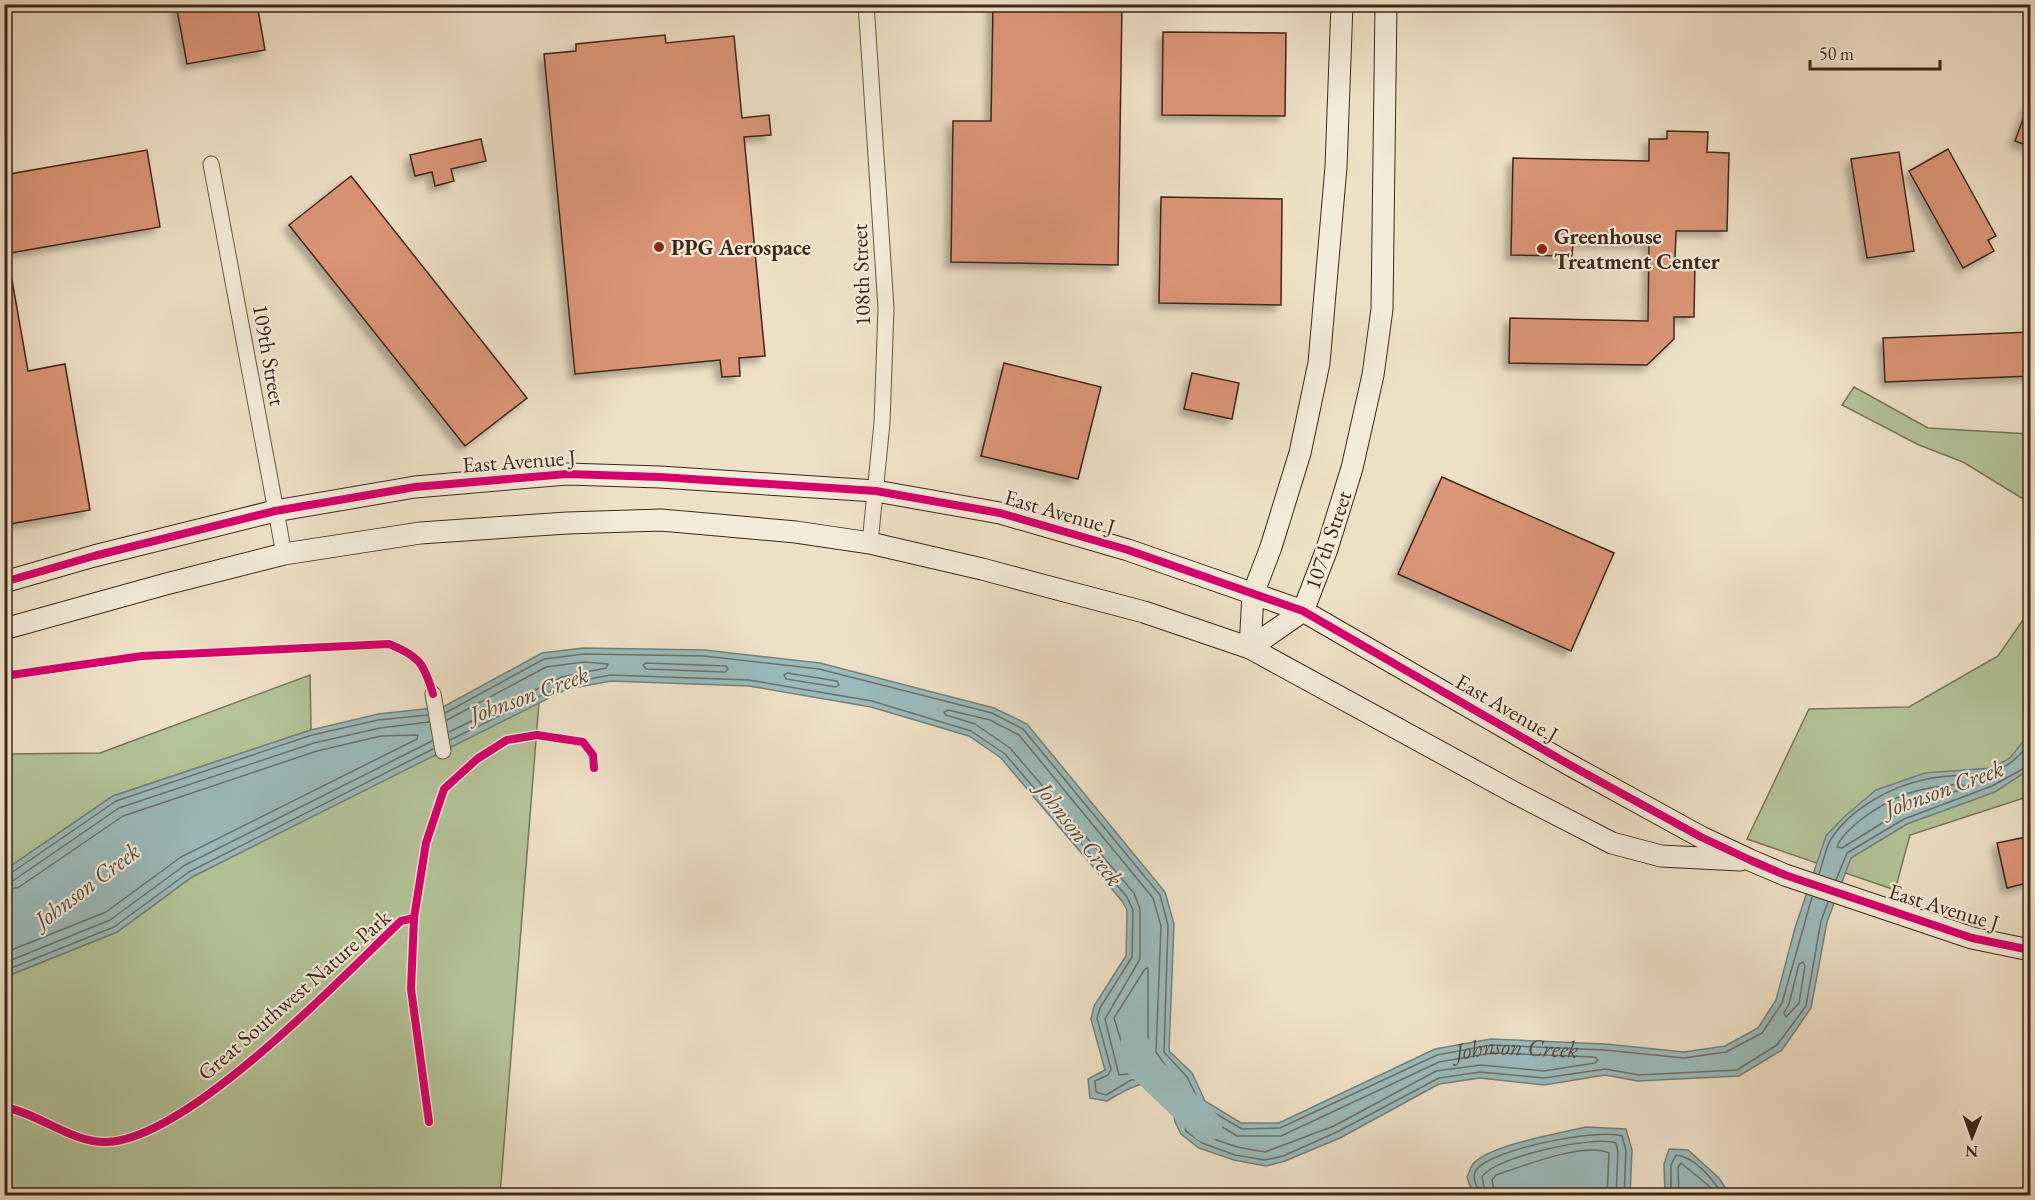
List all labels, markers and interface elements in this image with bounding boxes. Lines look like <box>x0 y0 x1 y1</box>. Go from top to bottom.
scale bar <box>1810 33 1940 71</box>
text: 50 m <box>1819 42 1854 65</box>
place label: Greenhouse Treatment Center <box>1554 222 1721 276</box>
street label: 108th Street <box>845 223 877 327</box>
place label: PPG Aerospace <box>671 233 811 262</box>
marker: PPG Aerospace <box>652 240 666 254</box>
marker: Greenhouse Treatment Center <box>1535 242 1549 256</box>
street label: 109th Street <box>246 302 292 408</box>
street label: East Avenue J <box>461 443 577 479</box>
street label: East Avenue J <box>1001 482 1119 542</box>
street label: 107th Street <box>1298 487 1358 593</box>
water label: Johnson Creek <box>461 658 593 732</box>
street label: East Avenue J <box>1450 667 1564 749</box>
water label: Johnson Creek <box>1876 752 2008 826</box>
water label: Johnson Creek <box>1026 772 1130 893</box>
water label: Johnson Creek <box>24 835 146 938</box>
street label: East Avenue J <box>1885 876 2003 938</box>
street label: Great Southwest Nature Park <box>191 903 397 1087</box>
water label: Johnson Creek <box>1447 1029 1579 1068</box>
north arrow <box>1942 1107 2002 1167</box>
text: N <box>1965 1141 1978 1162</box>

